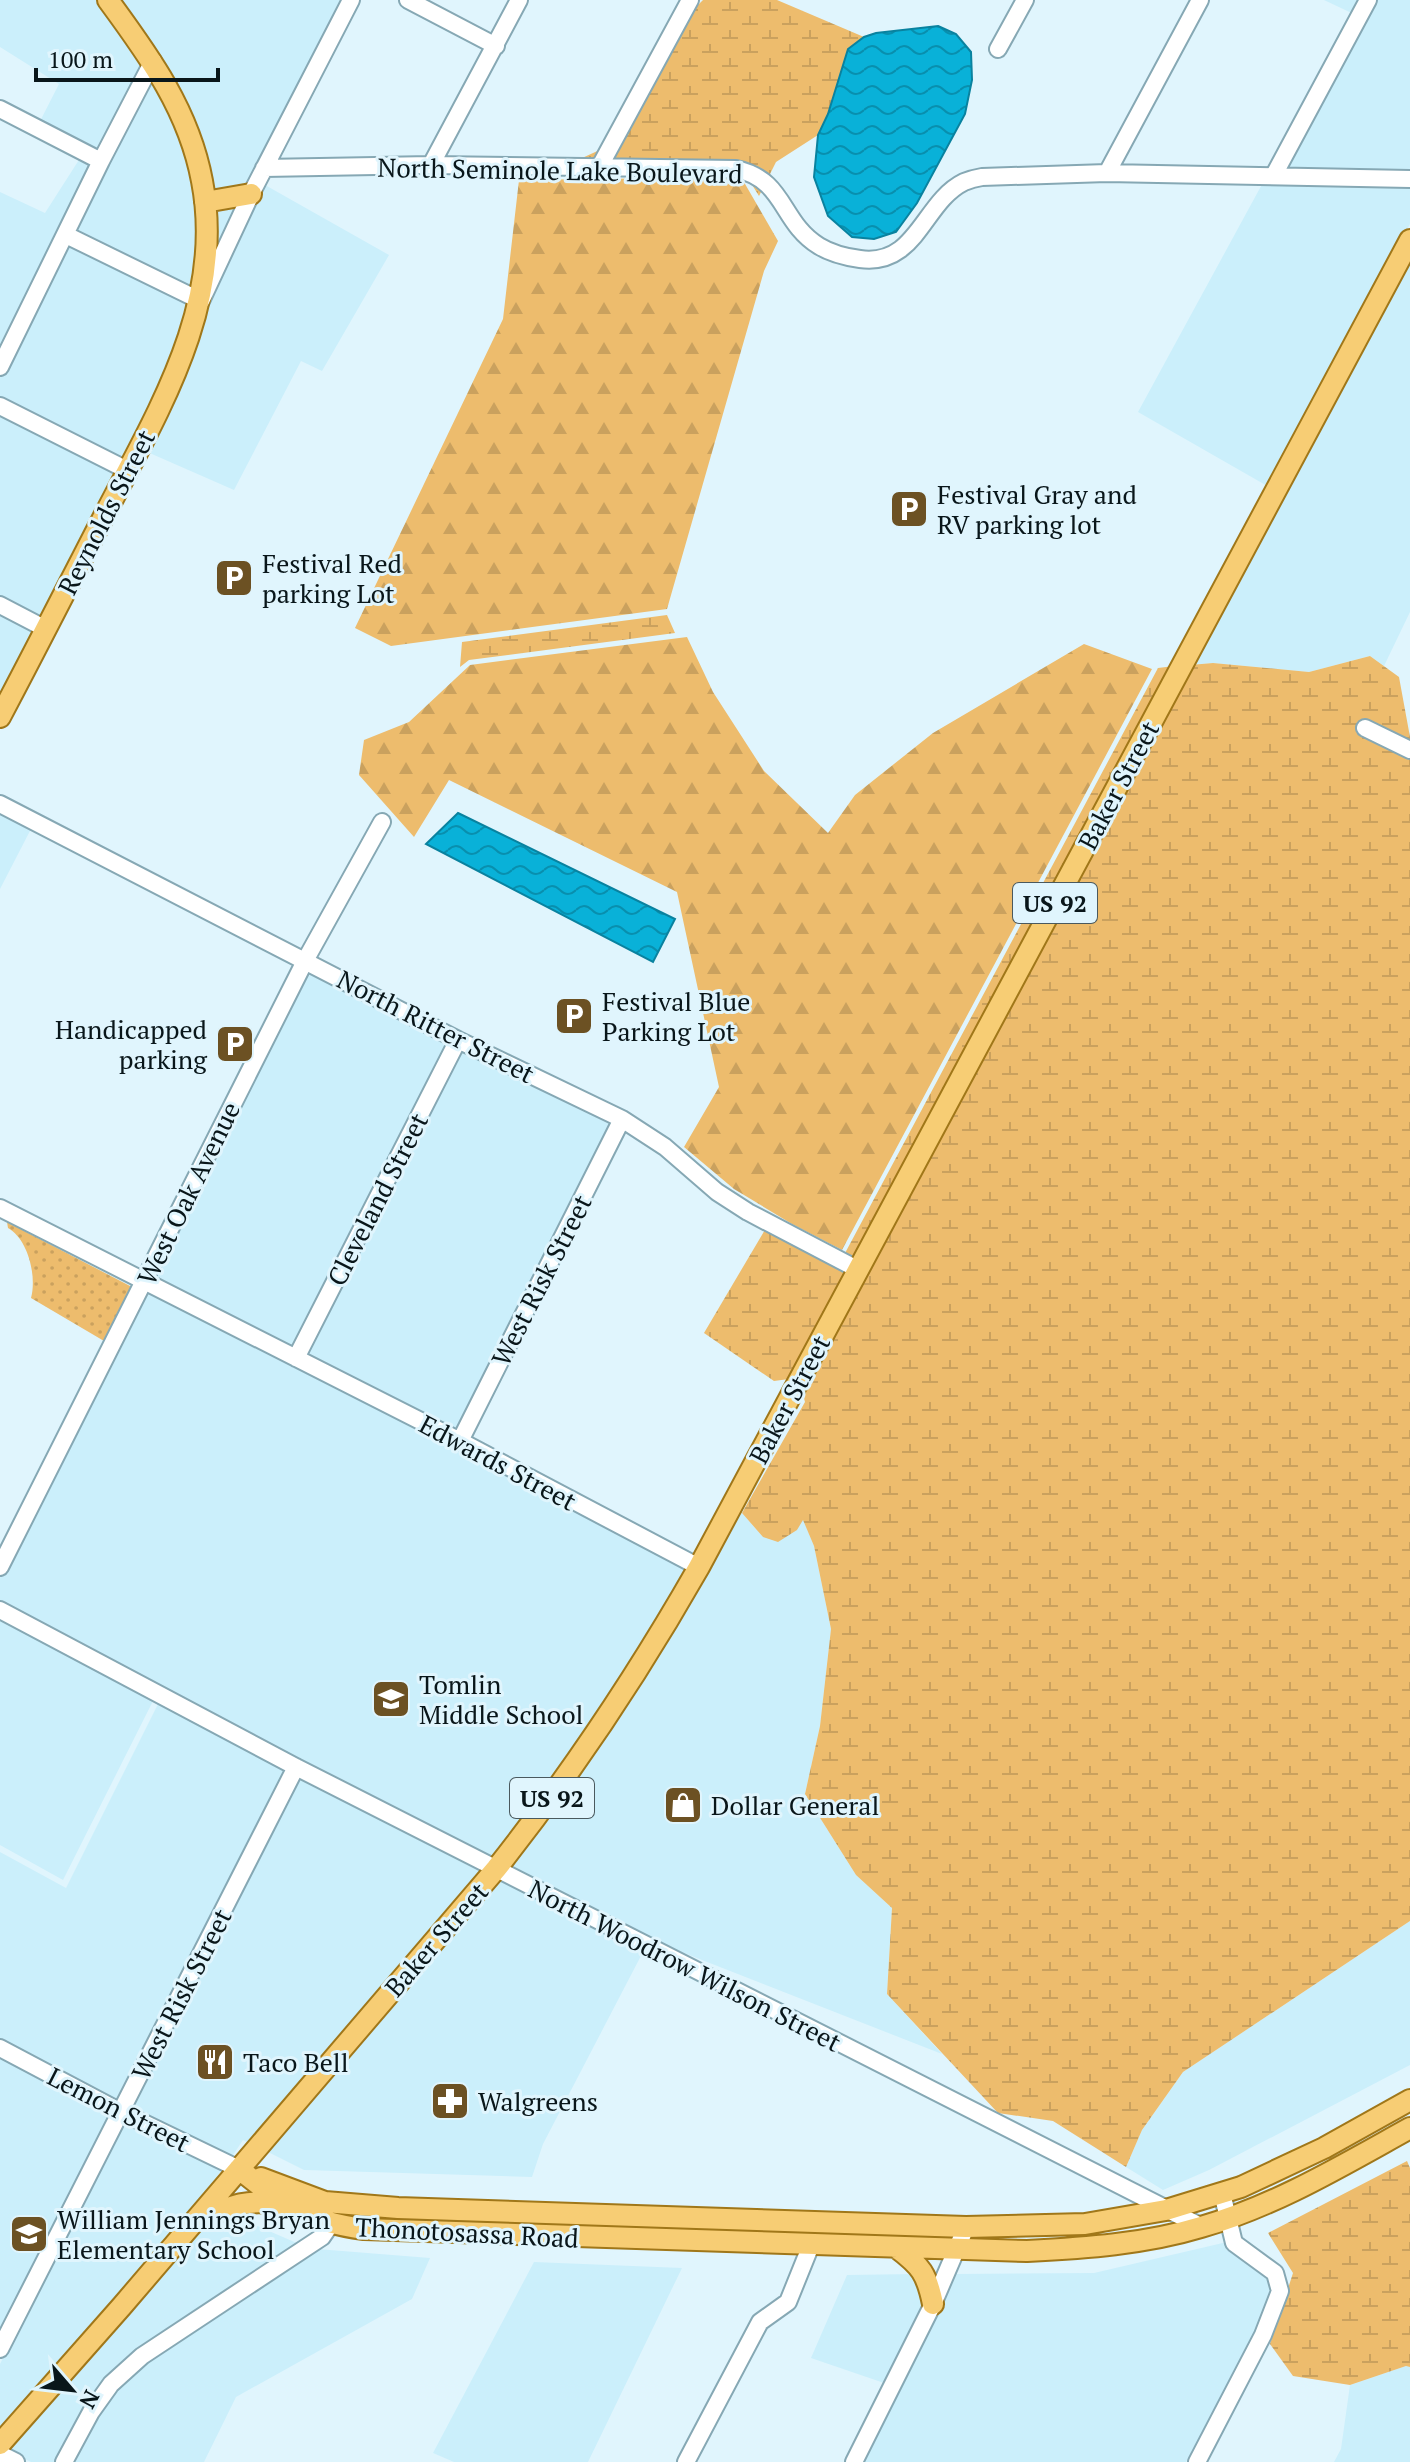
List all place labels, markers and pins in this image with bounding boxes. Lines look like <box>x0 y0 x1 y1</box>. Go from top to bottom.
place label: Festival Gray and RV parking lot <box>937 477 1137 541</box>
parking icon: Festival Gray and RV parking lot <box>888 488 930 530</box>
place label: Festival Red parking Lot <box>262 546 402 610</box>
parking icon: Festival Red parking Lot <box>213 557 255 599</box>
place label: Festival Blue Parking Lot <box>602 984 750 1048</box>
parking icon: Festival Blue Parking Lot <box>553 995 595 1037</box>
place label: Handicapped parking <box>55 1012 207 1076</box>
parking icon: Handicapped parking <box>214 1023 256 1065</box>
place label: Tomlin Middle School <box>419 1667 583 1731</box>
school or university icon: Tomlin Middle School <box>370 1678 412 1720</box>
shop icon: Dollar General <box>662 1784 704 1826</box>
place label: Dollar General <box>711 1788 879 1822</box>
restaurant icon: Taco Bell <box>194 2041 236 2083</box>
place label: Taco Bell <box>243 2045 349 2079</box>
pharmacy icon: Walgreens <box>429 2080 471 2122</box>
place label: Walgreens <box>478 2084 598 2118</box>
place label: William Jennings Bryan Elementary School <box>57 2202 330 2266</box>
school or university icon: William Jennings Bryan Elementary School <box>8 2213 50 2255</box>

